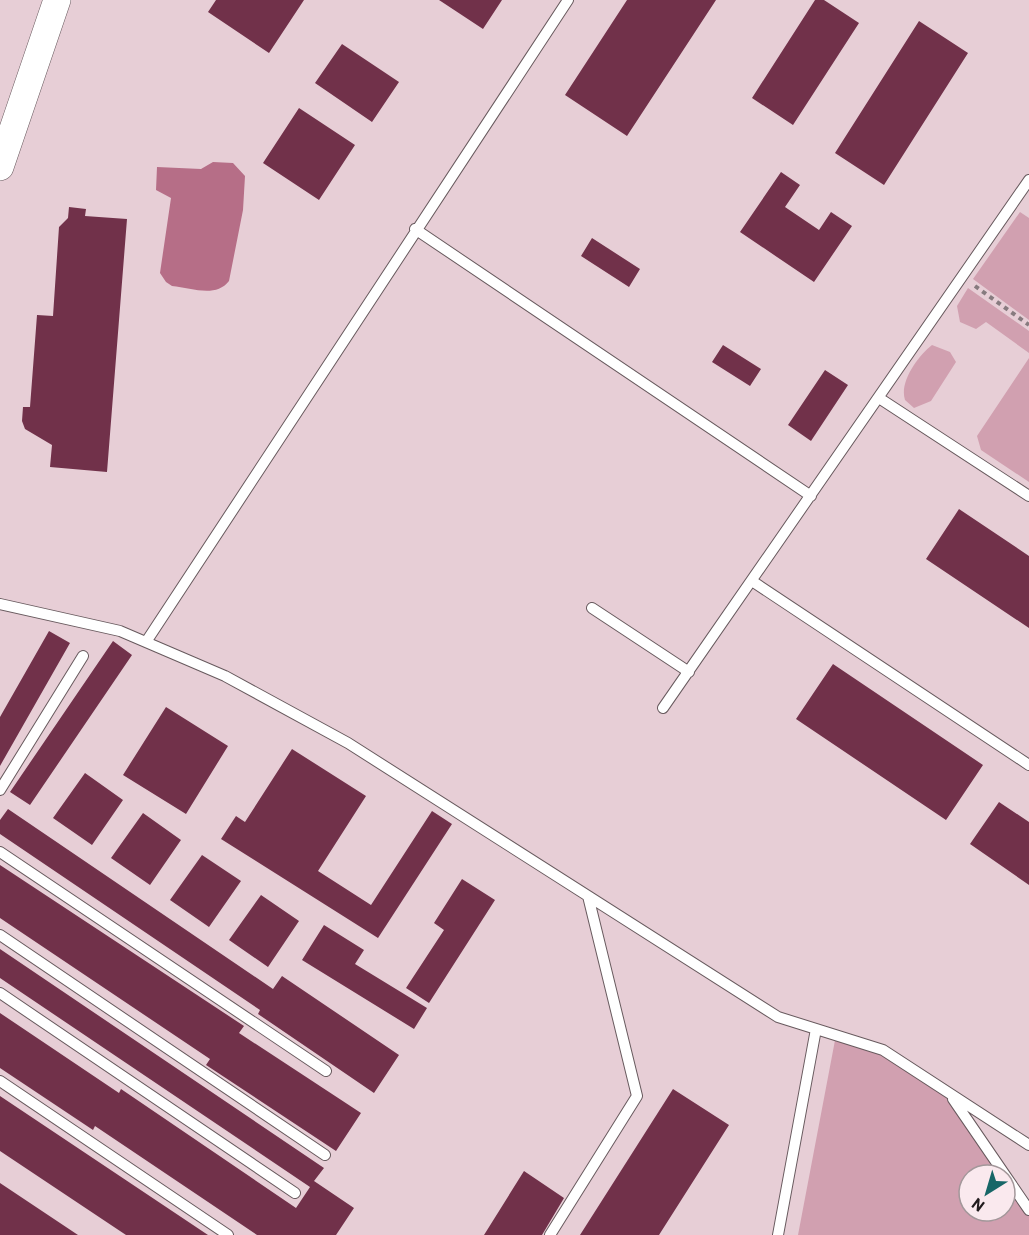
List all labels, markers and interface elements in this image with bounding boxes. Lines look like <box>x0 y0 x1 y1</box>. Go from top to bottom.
north arrow <box>957 1163 1017 1223</box>
text: N <box>968 1195 988 1216</box>

